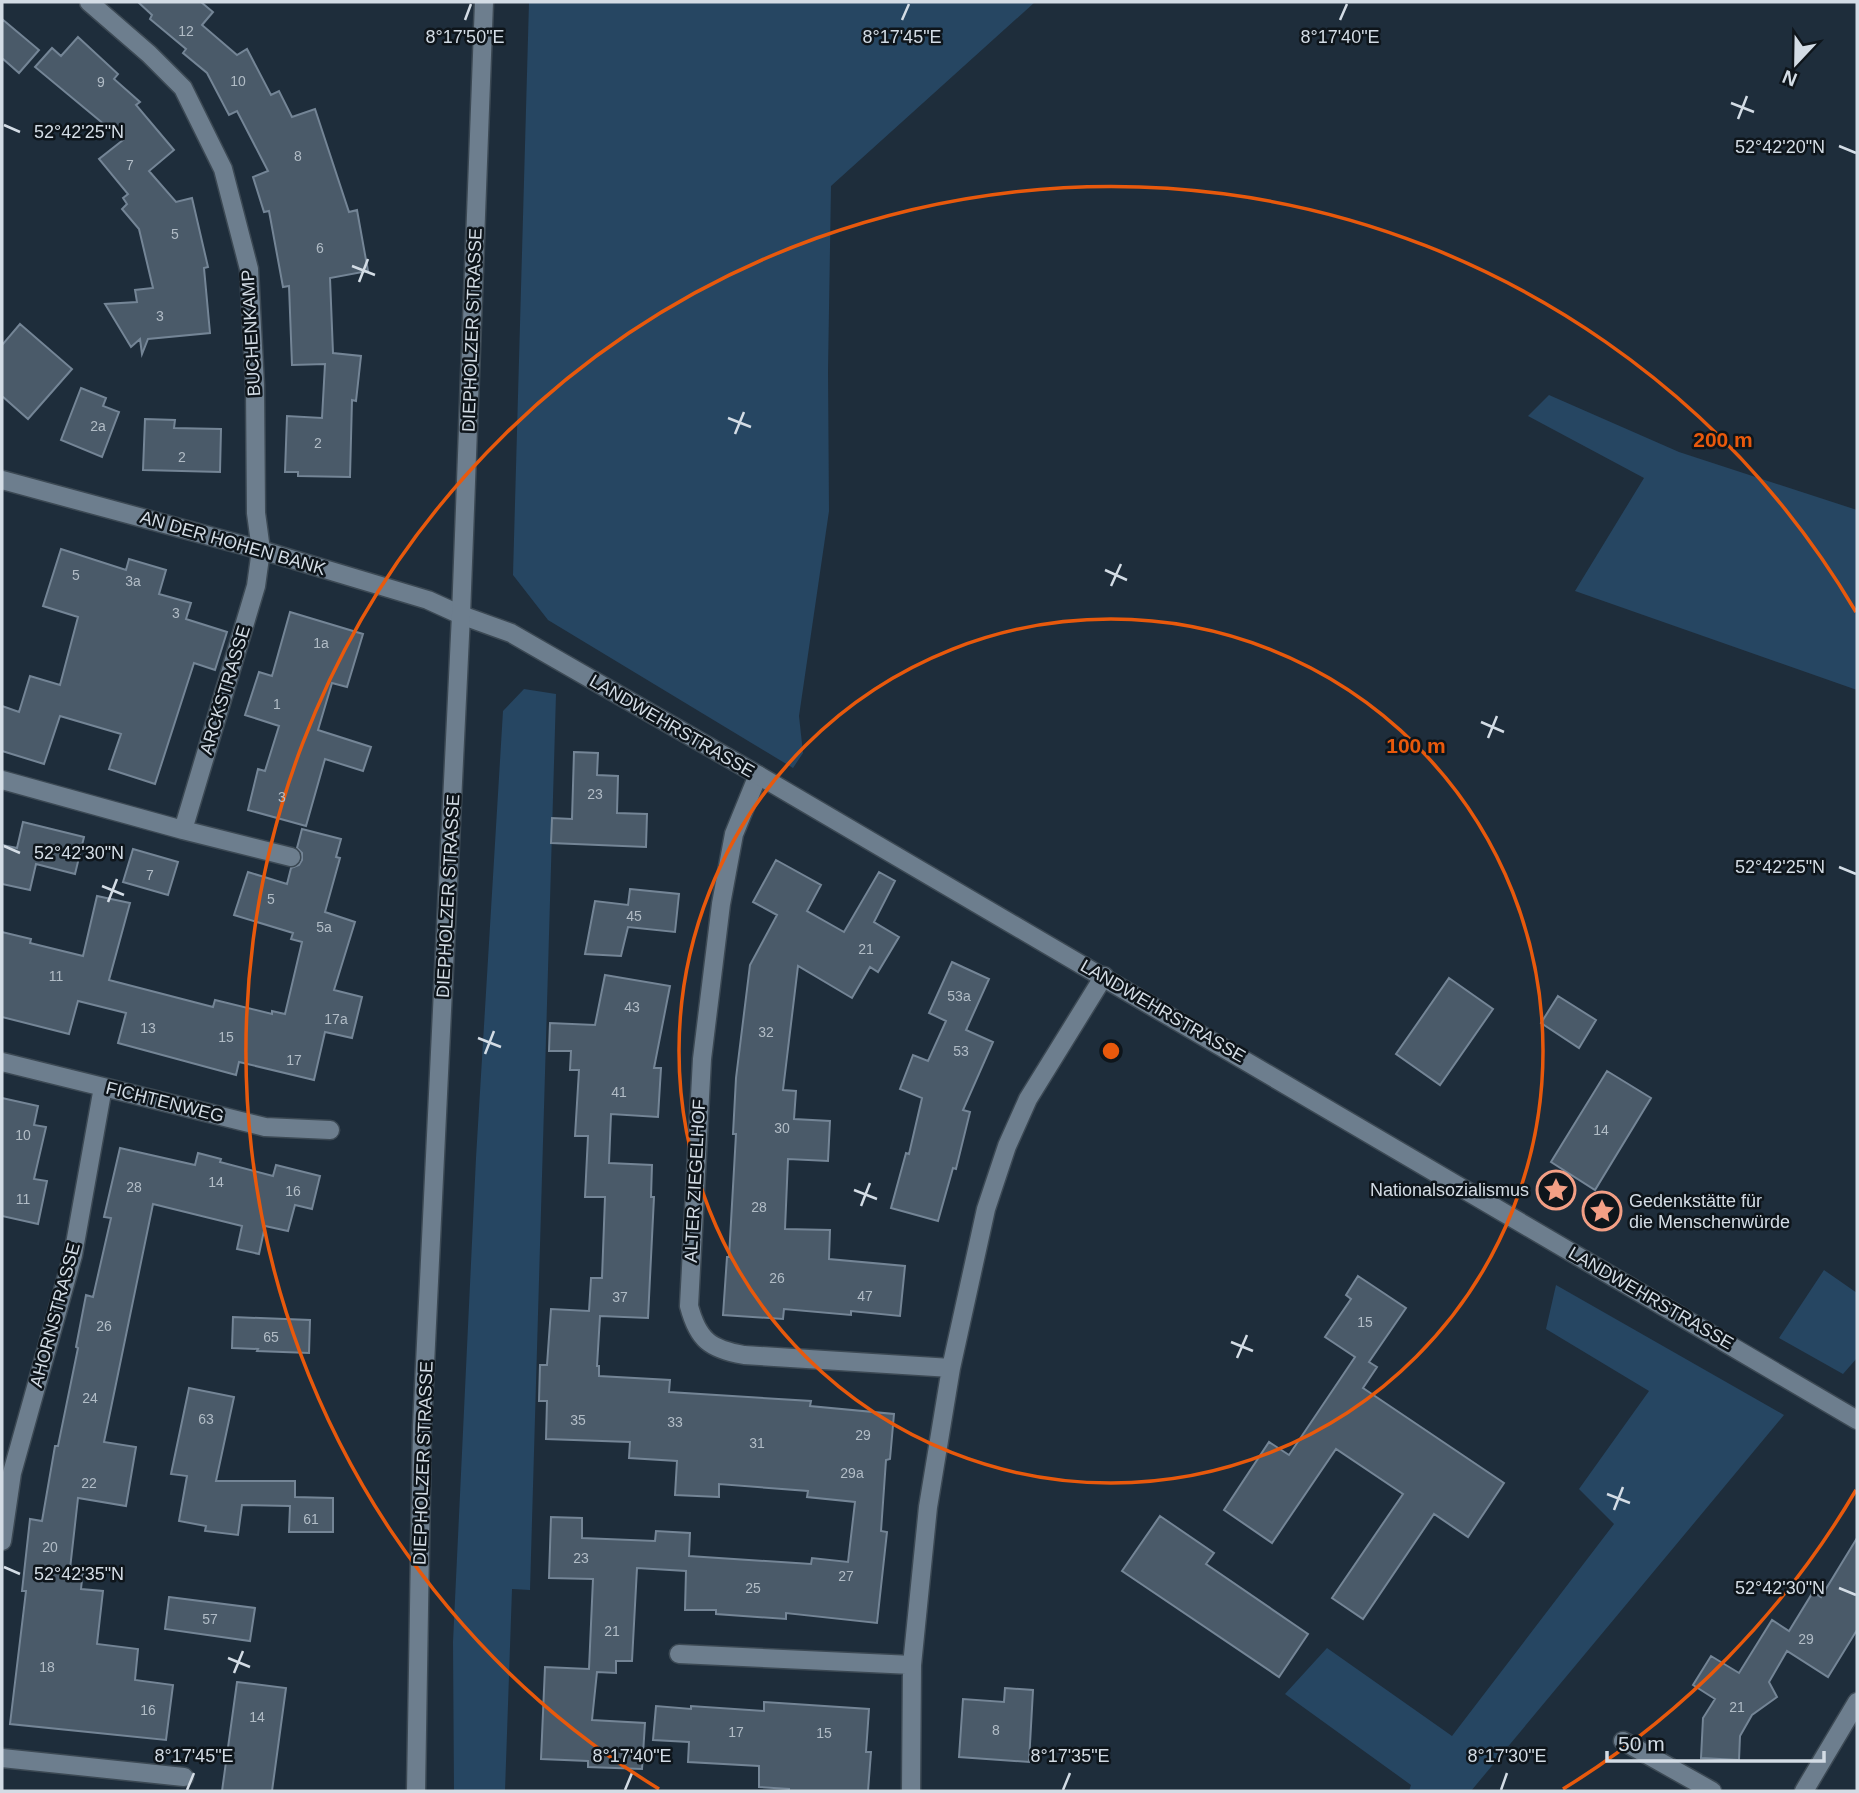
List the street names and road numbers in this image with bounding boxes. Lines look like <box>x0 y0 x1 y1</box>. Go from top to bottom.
street label: DIEPHOLZER STRASSE <box>458 228 486 432</box>
street label: BUCHENKAMP <box>238 269 264 397</box>
street label: AN DER HOHEN BANK <box>138 507 328 579</box>
street label: ARCKSTRASSE <box>196 623 254 757</box>
street label: LANDWEHRSTRASSE <box>586 671 758 781</box>
street label: DIEPHOLZER STRASSE <box>433 794 463 998</box>
street label: LANDWEHRSTRASSE <box>1077 956 1249 1066</box>
street label: FICHTENWEG <box>104 1078 226 1126</box>
street label: ALTER ZIEGELHOF <box>681 1099 709 1263</box>
street label: AHORNSTRASSE <box>26 1240 84 1390</box>
street label: LANDWEHRSTRASSE <box>1565 1243 1737 1353</box>
street label: DIEPHOLZER STRASSE <box>409 1361 437 1565</box>

